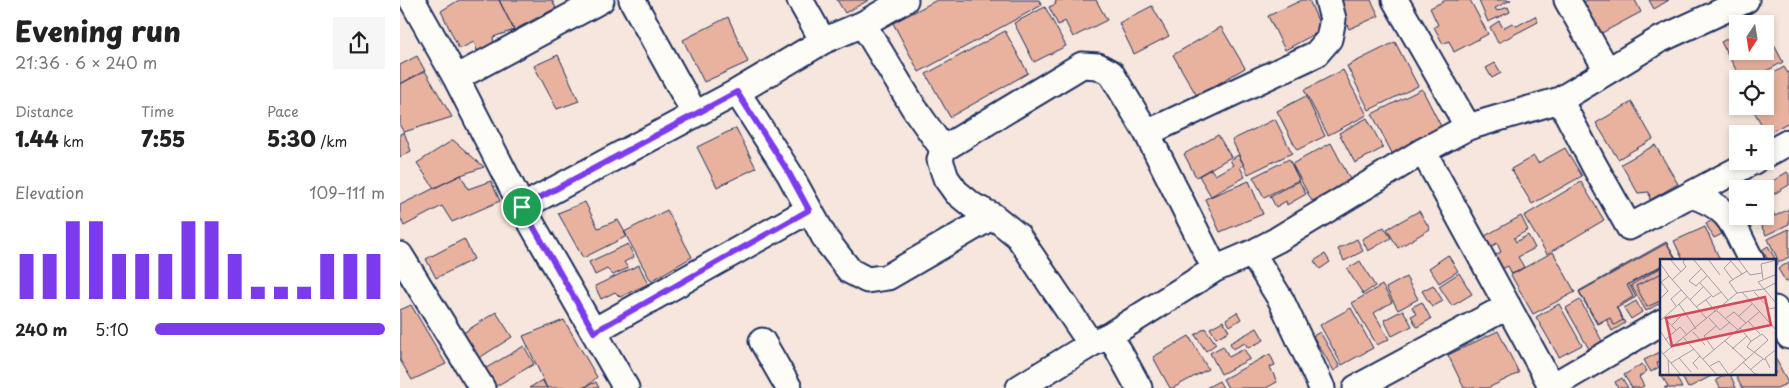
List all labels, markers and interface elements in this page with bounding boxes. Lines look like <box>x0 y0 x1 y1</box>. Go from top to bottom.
text: Evening run <box>15 9 181 52</box>
north arrow <box>1729 15 1774 60</box>
map controls <box>1729 15 1774 225</box>
button: share <box>333 17 385 69</box>
text: 21:36 · 6 × 240 m <box>15 50 157 74</box>
button: locate <box>1729 70 1774 115</box>
text: Distance <box>15 101 74 122</box>
text: Time <box>141 101 174 122</box>
text: Pace <box>267 101 299 122</box>
text: 1.44 <box>15 122 59 154</box>
text: 7:55 <box>141 122 186 154</box>
text: 5:30 <box>267 122 316 154</box>
button: + <box>1729 125 1774 170</box>
text: km <box>59 131 84 152</box>
text: /km <box>316 131 347 152</box>
text: Elevation <box>15 180 84 204</box>
text: 109–111 m <box>309 180 385 204</box>
button: − <box>1729 180 1774 225</box>
pin <box>501 186 543 228</box>
icon: arrive <box>508 193 536 221</box>
inset map <box>1660 259 1776 376</box>
text: 240 m <box>15 317 68 341</box>
text: 5:10 <box>95 317 129 341</box>

